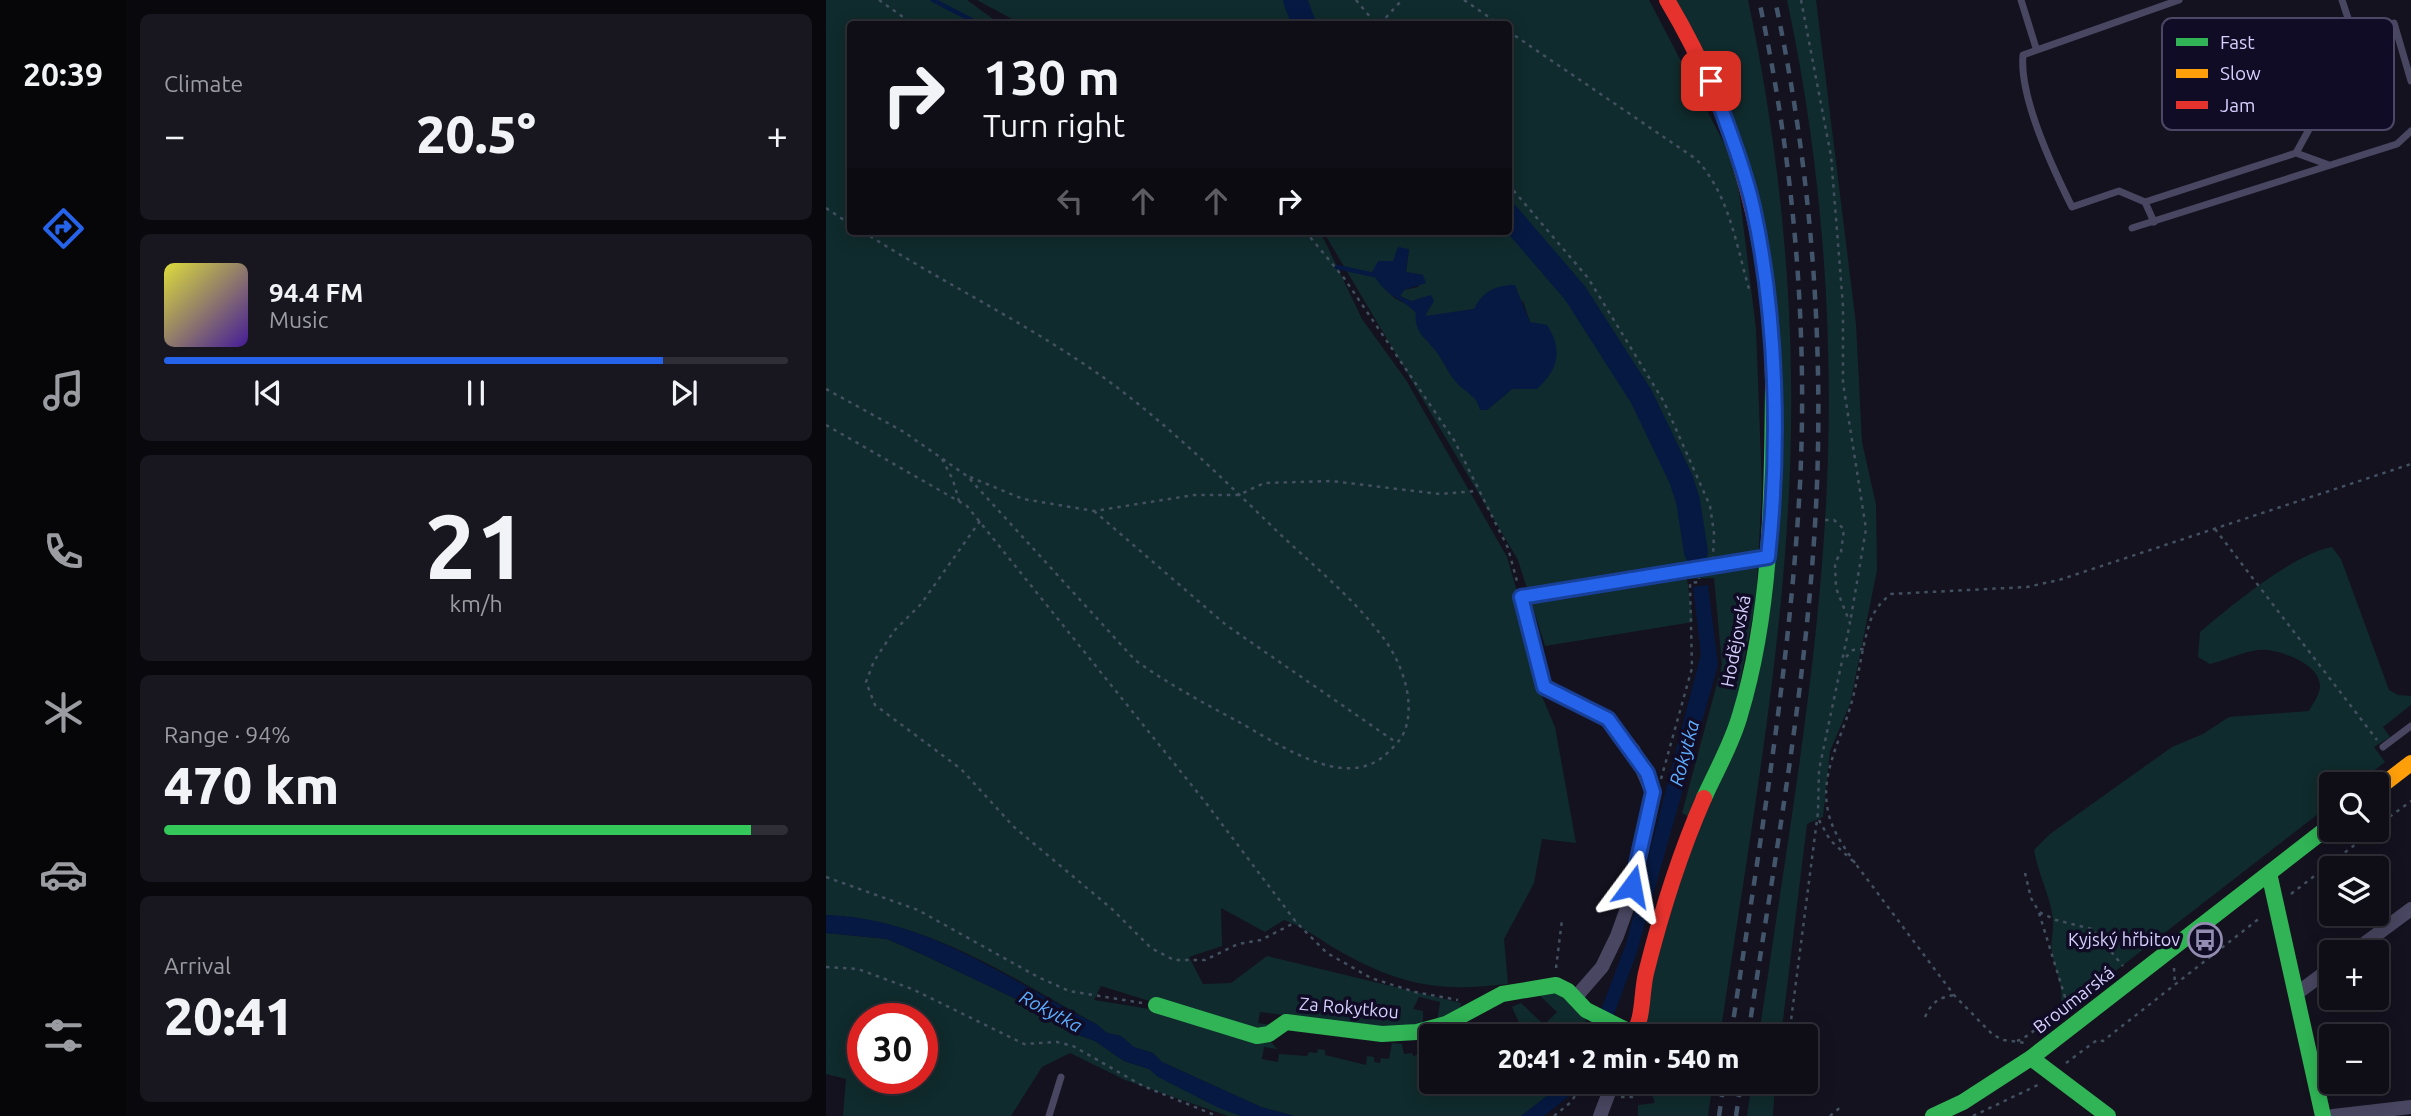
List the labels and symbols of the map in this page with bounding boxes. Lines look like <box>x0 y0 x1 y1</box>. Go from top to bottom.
legend <box>2162 18 2394 130</box>
text: Fast <box>2220 31 2255 53</box>
pin <box>1681 51 1741 111</box>
text: Slow <box>2220 62 2261 84</box>
text: Jam <box>2220 94 2256 116</box>
street label: Hodějovská <box>1716 593 1754 689</box>
water label: Rokytka <box>1665 718 1703 788</box>
position arrow <box>1595 849 1669 923</box>
bus stop icon: Kyjský hřbitov <box>2186 921 2224 959</box>
place label: Kyjský hřbitov <box>2068 929 2180 949</box>
street label: Broumarská <box>2029 962 2118 1037</box>
water label: Rokytka <box>1016 985 1086 1037</box>
street label: Za Rokytkou <box>1299 993 1400 1021</box>
speed limit sign: 30 <box>847 1003 938 1094</box>

